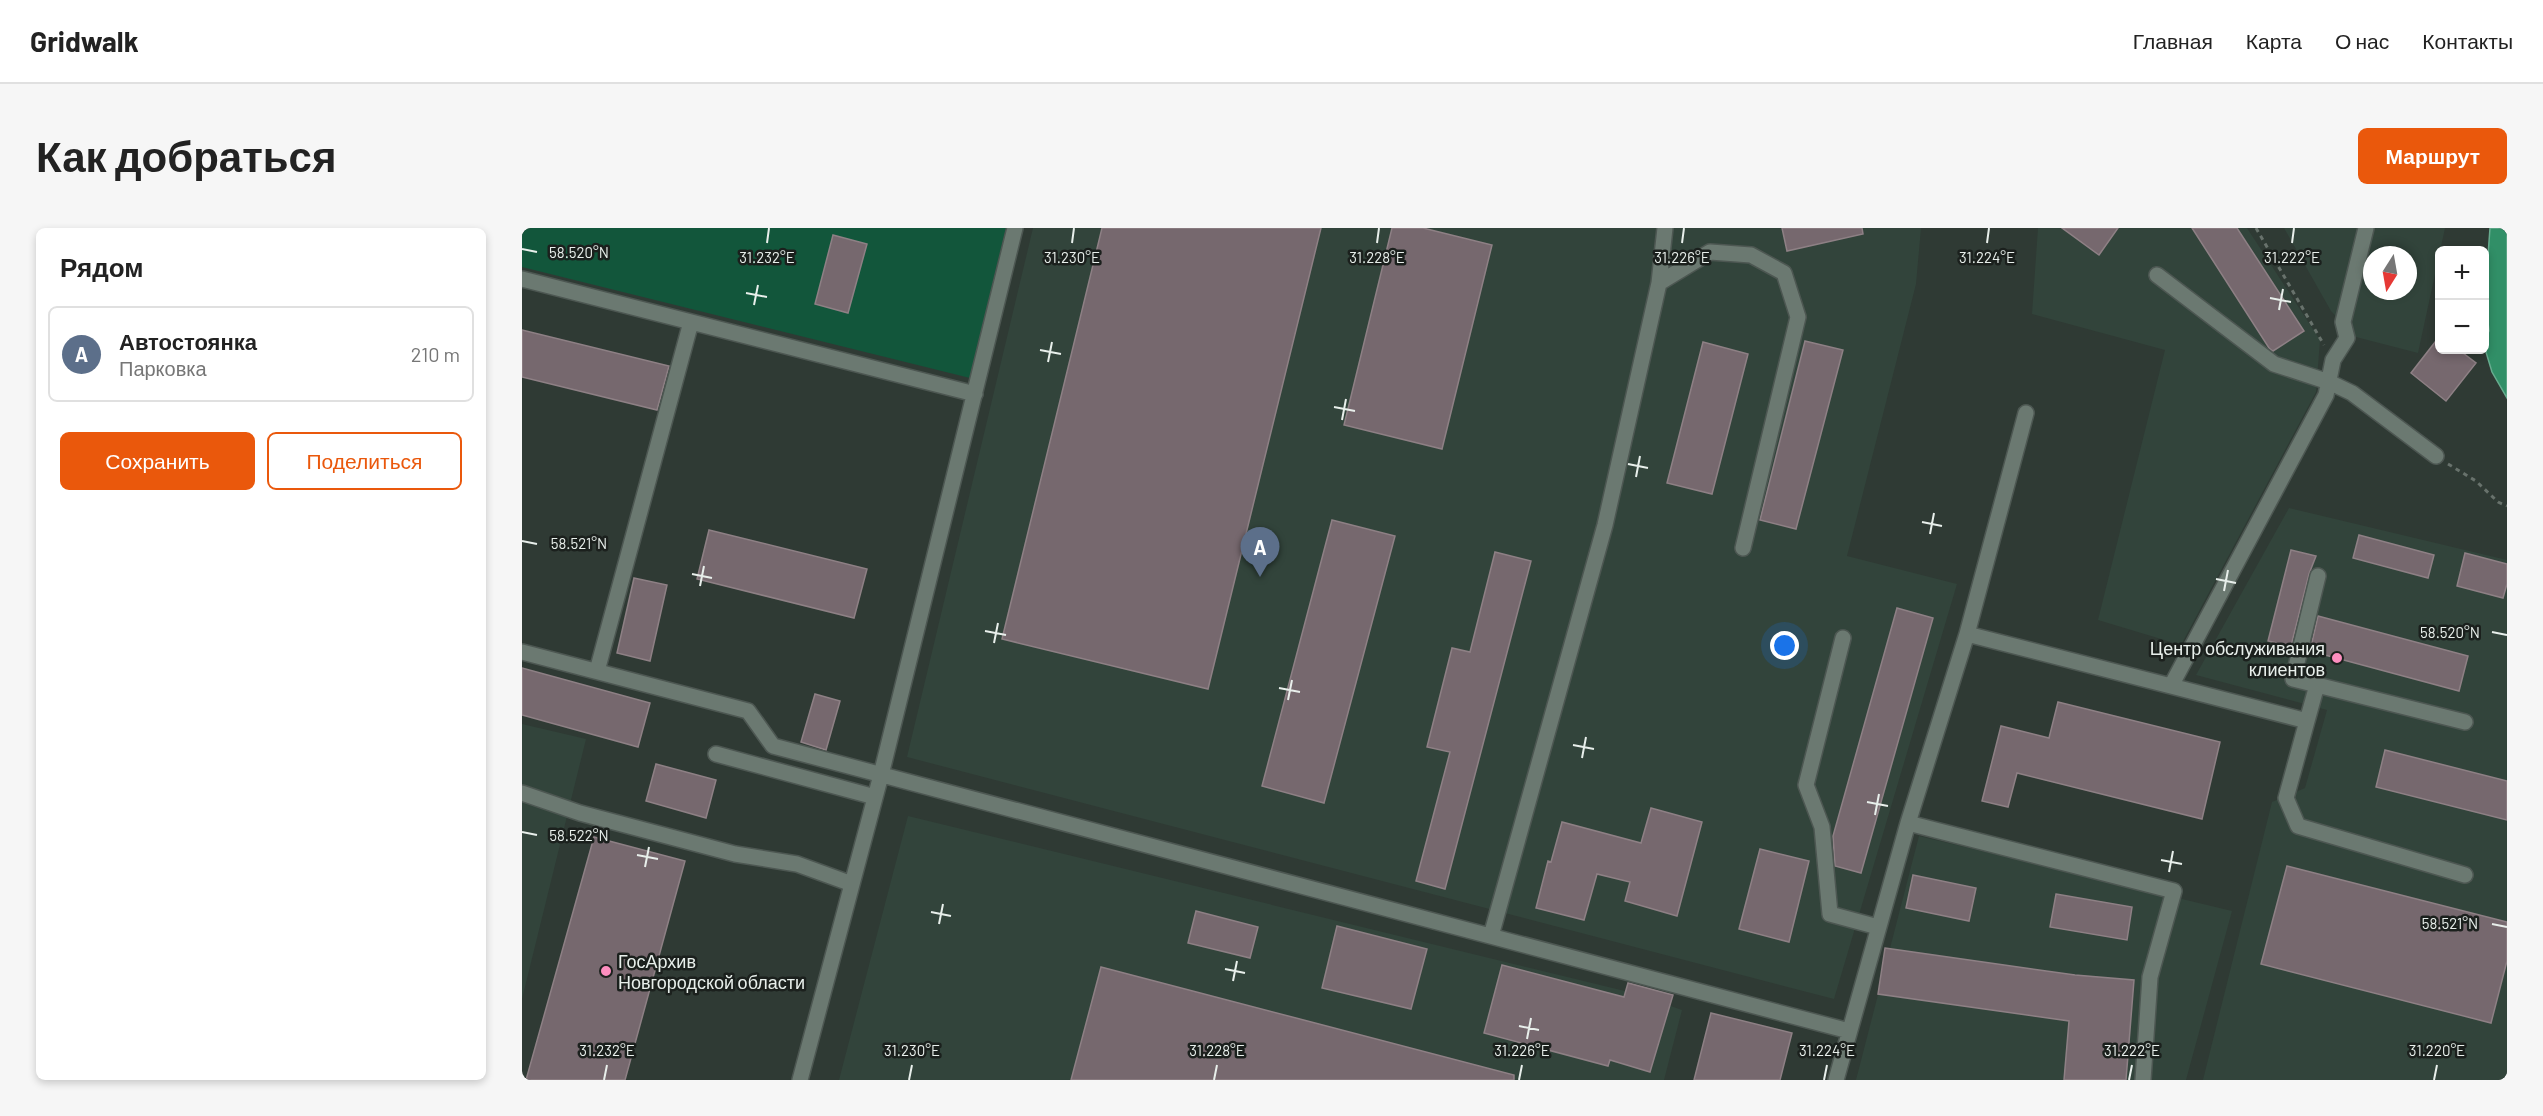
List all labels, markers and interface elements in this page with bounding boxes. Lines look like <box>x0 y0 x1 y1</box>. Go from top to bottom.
text: Gridwalk <box>30 24 139 58</box>
text: Главная <box>2133 28 2213 53</box>
text: Карта <box>2246 28 2302 53</box>
text: О нас <box>2335 28 2389 53</box>
text: Контакты <box>2422 28 2513 53</box>
button: Маршрут <box>2358 128 2507 184</box>
text: Как добраться <box>36 130 336 180</box>
text: 58.520°N <box>549 243 609 261</box>
north arrow <box>2363 246 2417 300</box>
map controls <box>2435 246 2489 354</box>
button: + <box>2435 246 2489 300</box>
text: 31.232°E <box>739 248 795 266</box>
text: 31.230°E <box>1044 248 1100 266</box>
text: 31.228°E <box>1349 248 1405 266</box>
text: 31.226°E <box>1654 248 1710 266</box>
text: 31.224°E <box>1959 248 2015 266</box>
text: 31.222°E <box>2264 248 2320 266</box>
text: Рядом <box>60 251 143 282</box>
button: − <box>2435 300 2489 354</box>
text: Автостоянка <box>119 328 257 354</box>
text: A <box>75 342 88 366</box>
text: 210 m <box>411 342 460 366</box>
text: Парковка <box>119 356 207 380</box>
button: Сохранить <box>60 432 255 490</box>
button: Поделиться <box>267 432 462 490</box>
pin: A <box>1240 528 1280 577</box>
text: 58.521°N <box>551 534 607 552</box>
text: 58.520°N <box>2420 623 2480 641</box>
your location <box>1770 631 1799 660</box>
place label: Центр обслуживания клиентов <box>2150 637 2325 680</box>
marker: Центр обслуживания клиентов <box>2330 651 2344 665</box>
text: 58.522°N <box>549 826 609 844</box>
text: 58.521°N <box>2422 914 2478 932</box>
place label: ГосАрхив Новгородской области <box>618 950 805 993</box>
marker: ГосАрхив Новгородской области <box>599 964 613 978</box>
text: 31.232°E <box>579 1041 635 1059</box>
text: 31.230°E <box>884 1041 940 1059</box>
text: 31.228°E <box>1189 1041 1245 1059</box>
text: 31.226°E <box>1494 1041 1550 1059</box>
text: 31.224°E <box>1799 1041 1855 1059</box>
text: 31.222°E <box>2104 1041 2160 1059</box>
text: 31.220°E <box>2409 1041 2465 1059</box>

